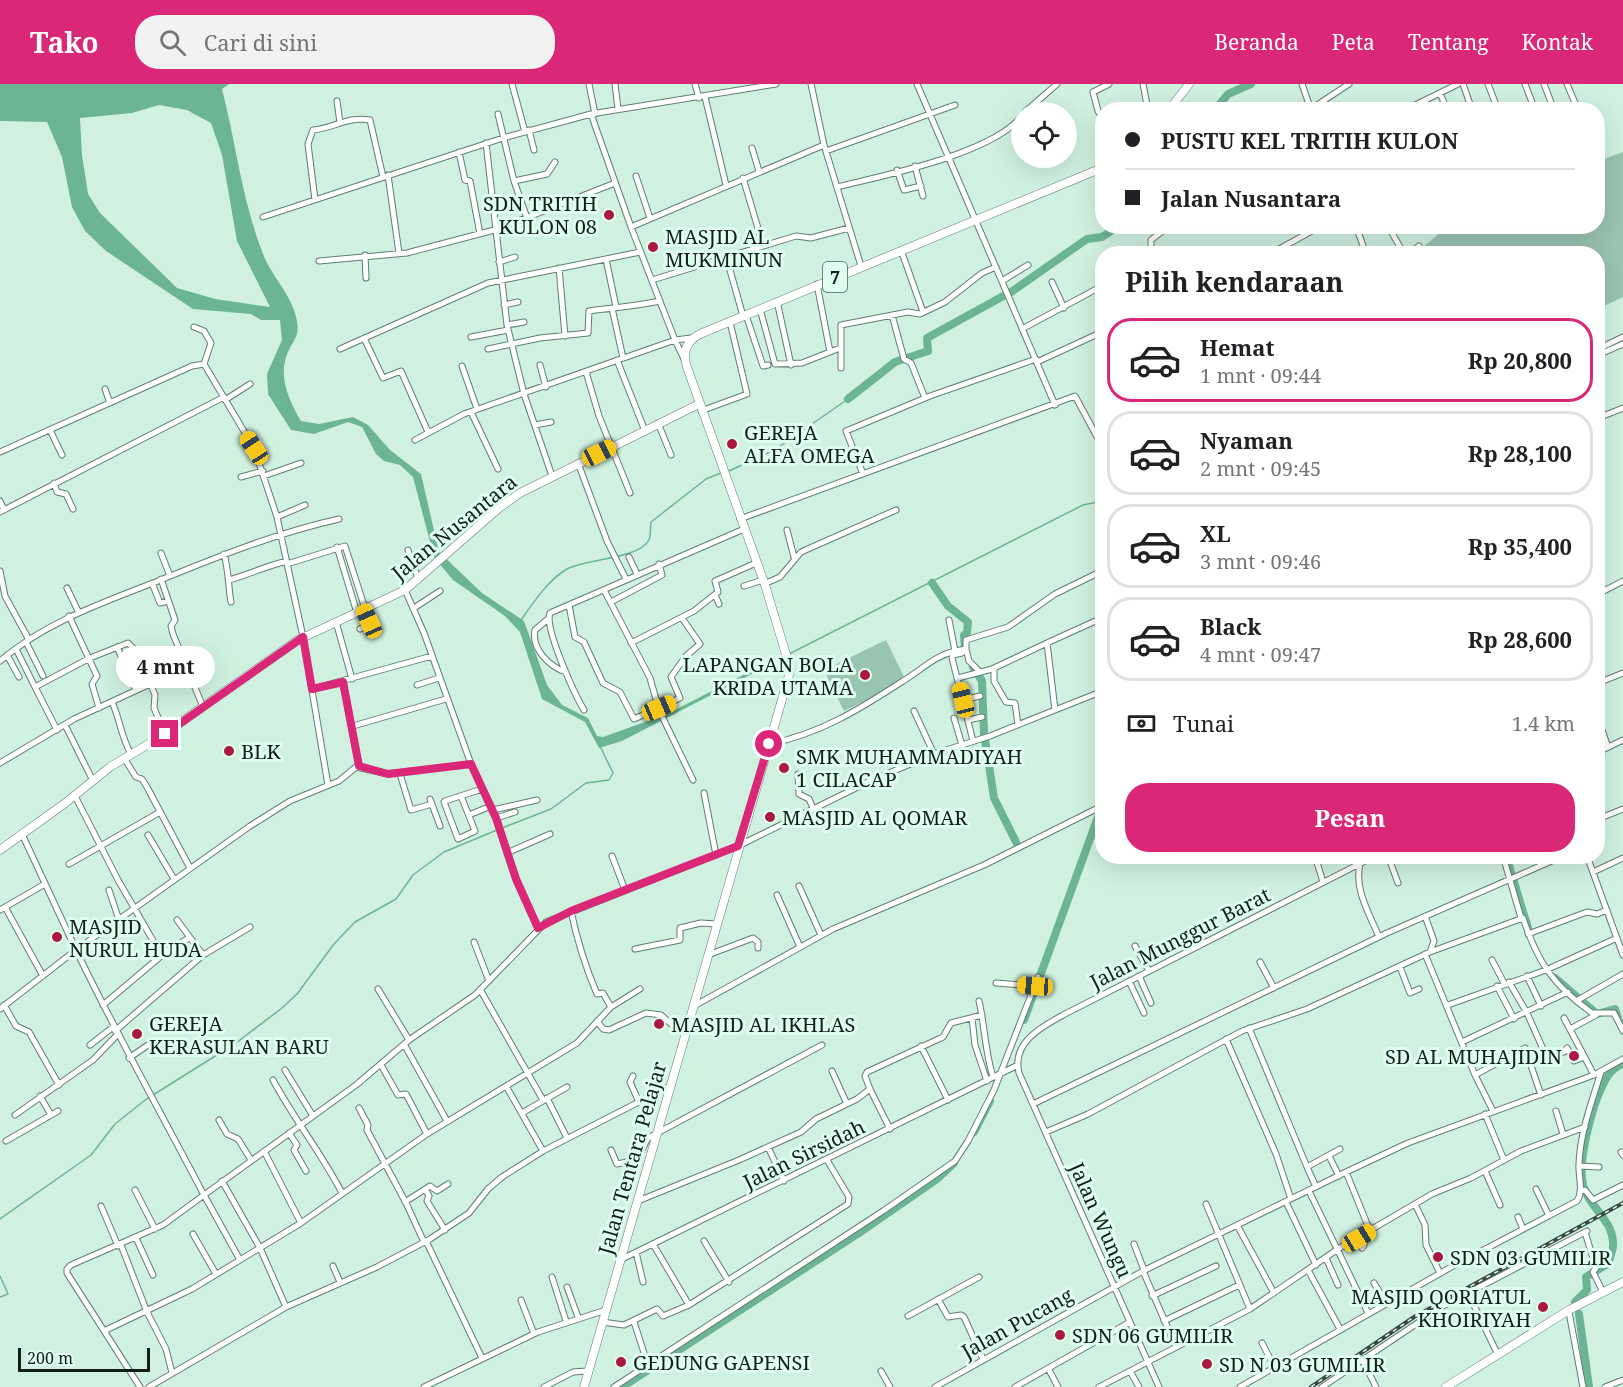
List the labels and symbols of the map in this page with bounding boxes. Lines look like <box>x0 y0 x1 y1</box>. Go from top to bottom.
place label: SDN TRITIH KULON 08 <box>483 190 597 240</box>
marker: SDN TRITIH KULON 08 <box>602 208 616 222</box>
place label: MASJID AL MUKMINUN <box>665 223 783 273</box>
marker: MASJID AL MUKMINUN <box>646 240 660 254</box>
road number: 7 <box>823 262 847 292</box>
place label: GEREJA ALFA OMEGA <box>744 419 876 469</box>
car <box>237 428 271 468</box>
car <box>579 437 619 469</box>
marker: GEREJA ALFA OMEGA <box>725 437 739 451</box>
street label: Jalan Nusantara <box>385 468 522 586</box>
car <box>353 601 385 641</box>
callout: 4 mnt <box>116 647 214 689</box>
place label: LAPANGAN BOLA KRIDA UTAMA <box>683 651 854 701</box>
marker: LAPANGAN BOLA KRIDA UTAMA <box>858 668 872 682</box>
car <box>950 680 976 720</box>
car <box>639 693 679 723</box>
route end <box>151 720 178 747</box>
route start <box>755 730 782 757</box>
place label: BLK <box>241 738 282 765</box>
place label: SMK MUHAMMADIYAH 1 CILACAP <box>796 743 1023 793</box>
marker: BLK <box>222 744 236 758</box>
marker: SMK MUHAMMADIYAH 1 CILACAP <box>777 761 791 775</box>
place label: MASJID AL QOMAR <box>782 804 968 831</box>
marker: MASJID AL QOMAR <box>763 810 777 824</box>
street label: Jalan Munggur Barat <box>1084 881 1275 996</box>
place label: MASJID NURUL HUDA <box>69 913 203 963</box>
marker: MASJID NURUL HUDA <box>50 930 64 944</box>
car <box>1016 976 1054 996</box>
place label: GEREJA KERASULAN BARU <box>149 1010 330 1060</box>
place label: MASJID AL IKHLAS <box>671 1011 855 1038</box>
marker: MASJID AL IKHLAS <box>652 1017 666 1031</box>
marker: GEREJA KERASULAN BARU <box>130 1027 144 1041</box>
place label: SD AL MUHAJIDIN <box>1385 1043 1562 1070</box>
marker: SD AL MUHAJIDIN <box>1567 1049 1581 1063</box>
street label: Jalan Tentara Pelajar <box>591 1058 673 1259</box>
street label: Jalan Sirsidah <box>738 1113 870 1196</box>
street label: Jalan Wungu <box>1063 1157 1139 1282</box>
car <box>1339 1221 1379 1255</box>
place label: SDN 03 GUMILIR <box>1450 1244 1612 1271</box>
marker: SDN 03 GUMILIR <box>1431 1250 1445 1264</box>
street label: Jalan Pucang <box>956 1281 1078 1365</box>
place label: MASJID QORIATUL KHOIRIYAH <box>1351 1283 1531 1333</box>
marker: MASJID QORIATUL KHOIRIYAH <box>1536 1300 1550 1314</box>
place label: SDN 06 GUMILIR <box>1072 1322 1234 1349</box>
marker: SDN 06 GUMILIR <box>1053 1328 1067 1342</box>
scale bar <box>18 1345 150 1372</box>
place label: GEDUNG GAPENSI <box>633 1349 810 1376</box>
place label: SD N 03 GUMILIR <box>1219 1351 1386 1378</box>
marker: GEDUNG GAPENSI <box>614 1355 628 1369</box>
marker: SD N 03 GUMILIR <box>1200 1357 1214 1371</box>

